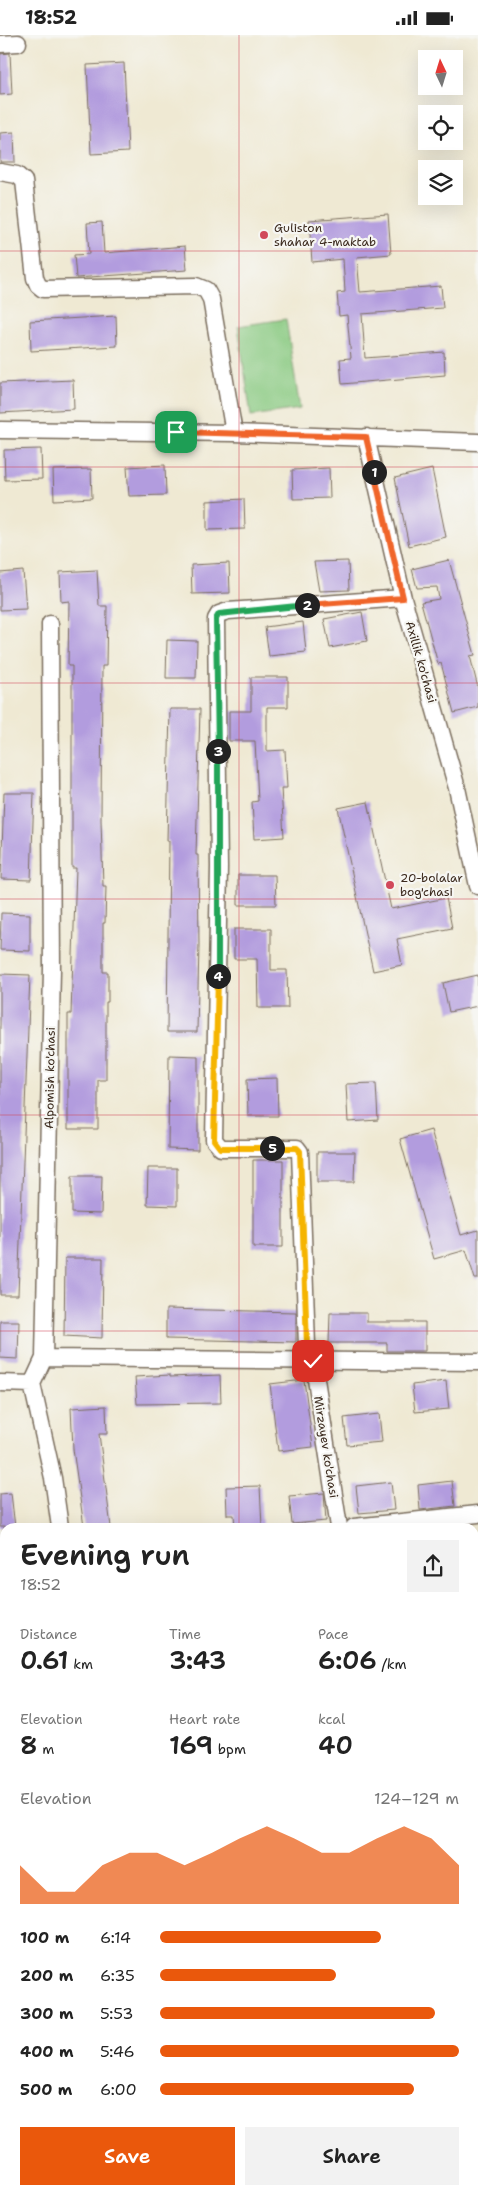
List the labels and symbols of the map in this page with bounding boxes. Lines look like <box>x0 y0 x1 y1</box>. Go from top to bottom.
north arrow <box>418 50 462 95</box>
place label: Guliston shahar 4-maktab <box>274 220 376 250</box>
marker: Guliston shahar 4-maktab <box>258 229 270 241</box>
pin <box>155 411 197 453</box>
pin: 1 <box>362 459 386 485</box>
pin: 2 <box>294 593 320 617</box>
street label: Axillik ko'chasi <box>402 619 440 705</box>
pin: 3 <box>206 739 230 763</box>
place label: 20-bolalar bog'chasi <box>400 870 463 900</box>
marker: 20-bolalar bog'chasi <box>384 879 396 891</box>
pin: 4 <box>206 963 230 989</box>
street label: Alpomish ko'chasi <box>41 1027 59 1129</box>
pin: 5 <box>260 1135 284 1161</box>
pin <box>292 1340 334 1382</box>
street label: Mirzayev ko'chasi <box>310 1395 342 1499</box>

